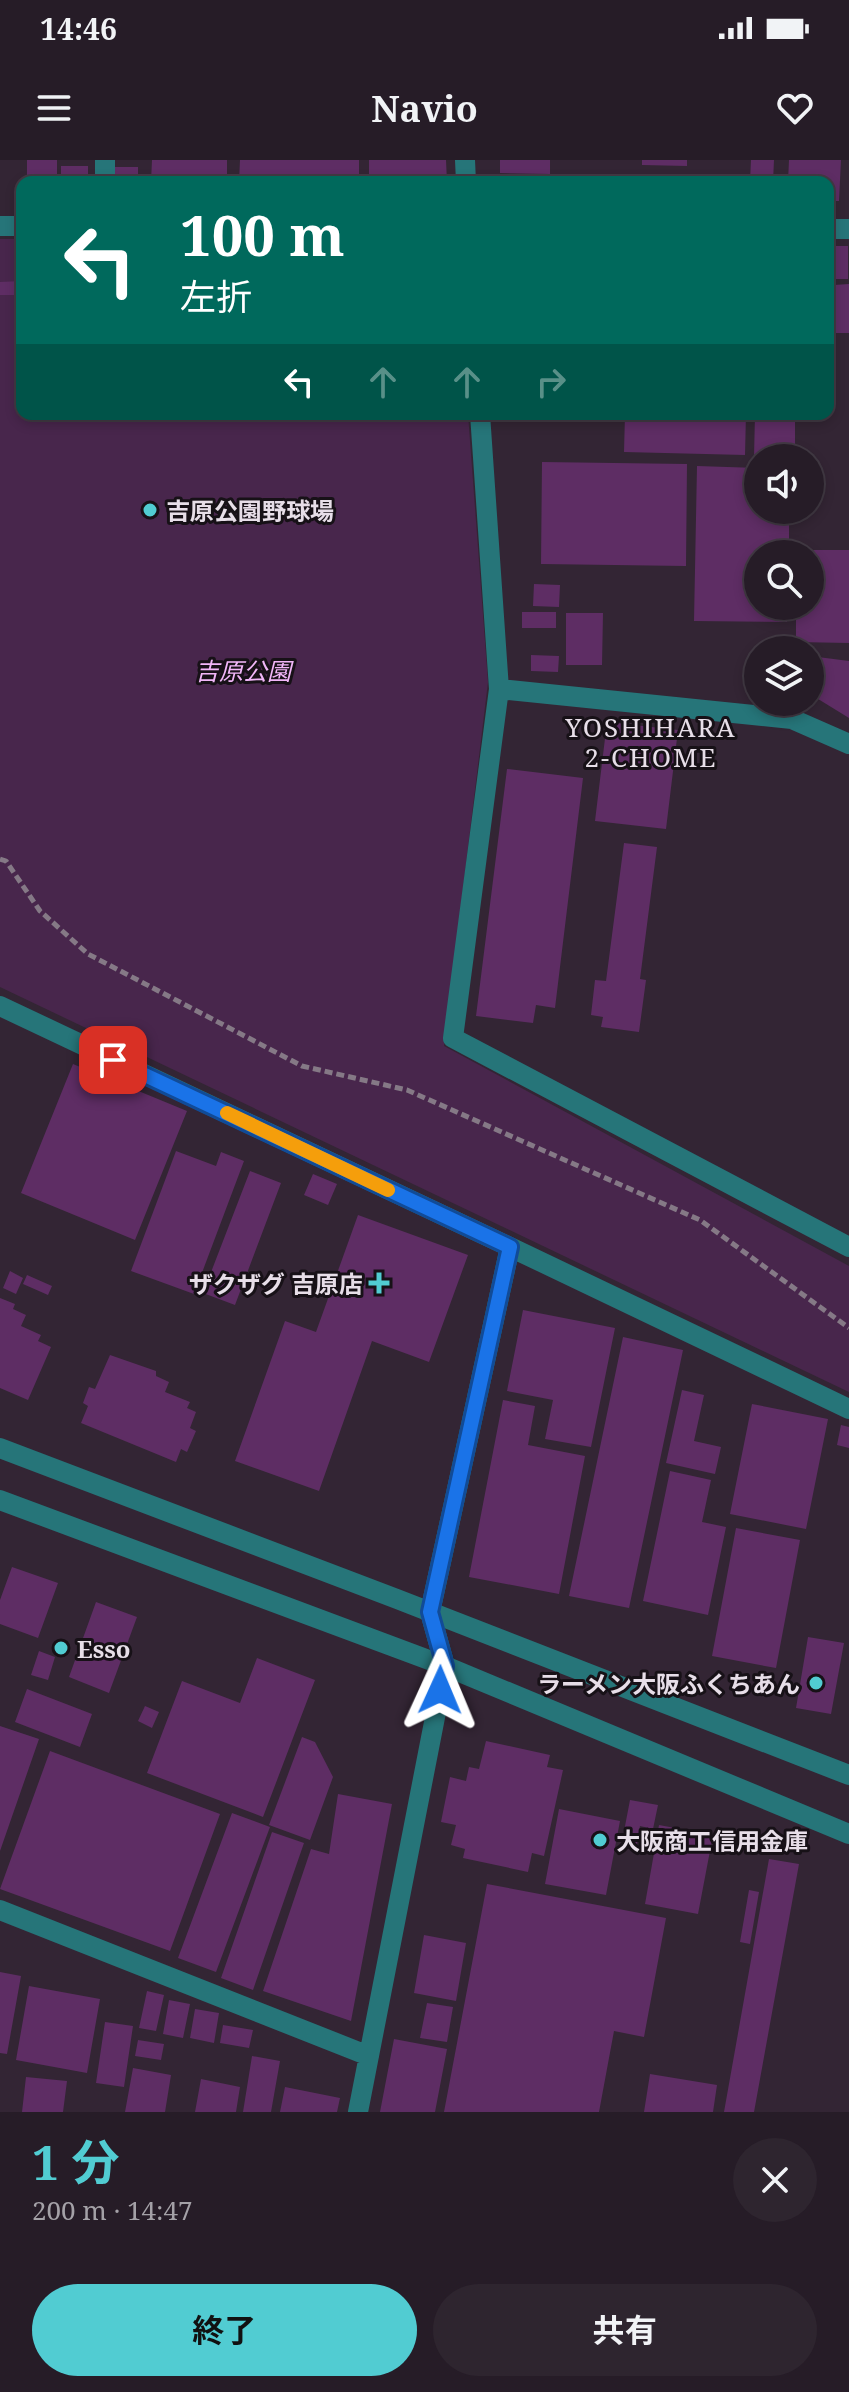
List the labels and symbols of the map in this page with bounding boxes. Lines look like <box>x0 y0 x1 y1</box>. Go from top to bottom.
place label: 吉原公園野球場 <box>166 494 334 527</box>
marker: 吉原公園野球場 <box>141 501 159 519</box>
park label: 吉原公園 <box>195 654 294 687</box>
district label: YOSHIHARA 2-CHOME <box>564 709 737 775</box>
pin <box>79 1026 147 1094</box>
place label: ザクザグ 吉原店 <box>189 1267 363 1300</box>
marker: ザクザグ 吉原店 <box>370 1274 388 1292</box>
place label: Esso <box>77 1632 131 1665</box>
marker: Esso <box>52 1639 70 1657</box>
position arrow <box>398 1648 482 1732</box>
place label: ラーメン大阪ふくちあん <box>537 1667 800 1700</box>
marker: ラーメン大阪ふくちあん <box>807 1674 825 1692</box>
place label: 大阪商工信用金庫 <box>616 1824 808 1857</box>
marker: 大阪商工信用金庫 <box>591 1831 609 1849</box>

